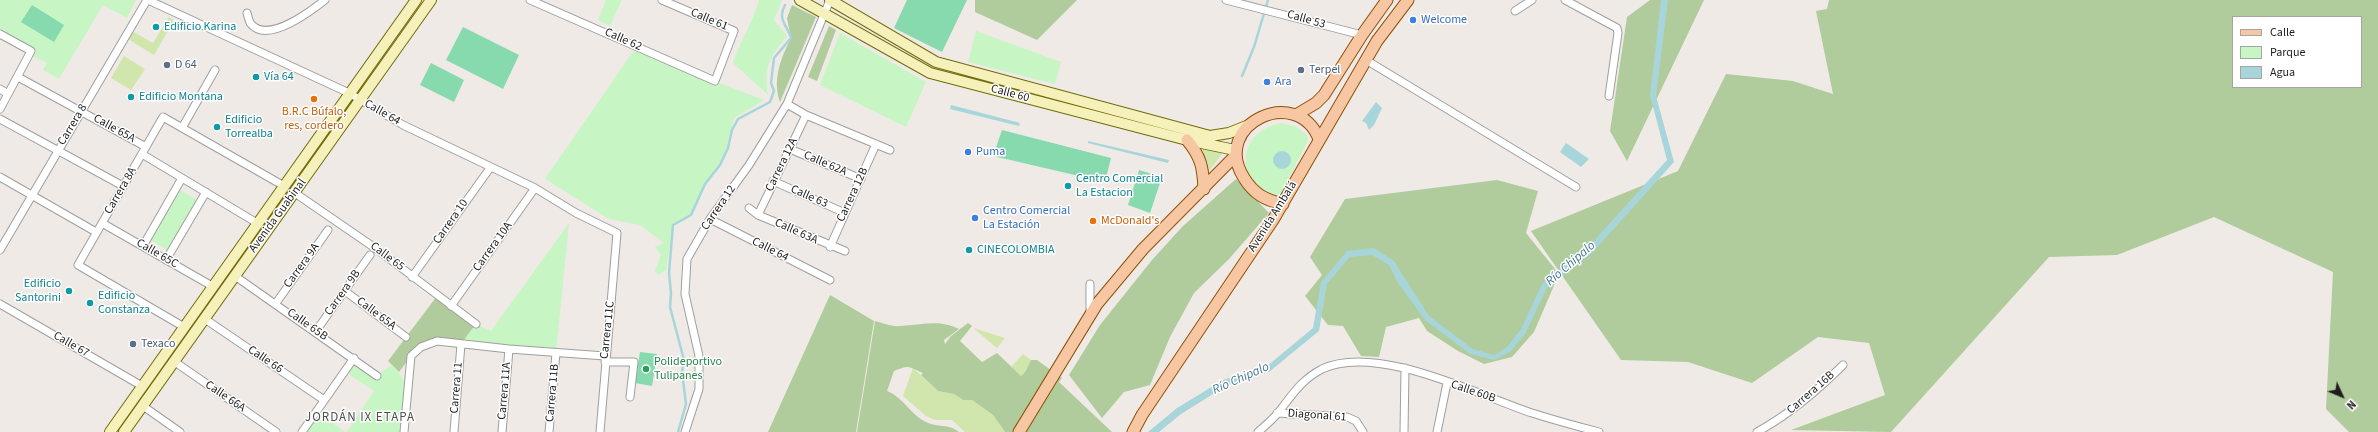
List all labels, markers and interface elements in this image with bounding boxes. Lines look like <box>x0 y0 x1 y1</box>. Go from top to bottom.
street label: Calle 61 <box>688 6 730 34</box>
street label: Calle 53 <box>1285 8 1327 32</box>
place label: Welcome <box>1421 13 1467 27</box>
marker: Welcome <box>1408 15 1418 25</box>
legend <box>2232 16 2362 88</box>
place label: Edificio Karina <box>164 20 236 34</box>
marker: Edificio Karina <box>151 22 161 32</box>
text: Calle <box>2270 24 2295 41</box>
street label: Calle 62 <box>602 25 644 55</box>
text: Parque <box>2270 44 2306 61</box>
place label: D 64 <box>175 58 197 72</box>
marker: D 64 <box>162 60 172 70</box>
place label: Terpel <box>1309 63 1340 77</box>
text: Agua <box>2270 64 2295 81</box>
marker: Terpel <box>1296 65 1306 75</box>
place label: Vía 64 <box>264 70 294 84</box>
marker: Vía 64 <box>251 72 261 82</box>
place label: Ara <box>1275 75 1291 89</box>
marker: Ara <box>1262 77 1272 87</box>
street label: Calle 60 <box>989 82 1031 106</box>
place label: Edificio Montana <box>139 90 223 104</box>
marker: Edificio Montana <box>126 92 136 102</box>
marker: B.R.C Búfalo, res, cordero <box>309 94 319 104</box>
street label: Calle 64 <box>361 97 403 129</box>
street label: Carrera 8 <box>55 102 91 148</box>
place label: B.R.C Búfalo, res, cordero <box>282 105 346 133</box>
street label: Calle 65A <box>90 112 138 146</box>
place label: Edificio Torrealba <box>225 113 273 141</box>
marker: Edificio Torrealba <box>212 122 222 132</box>
street label: Carrera 12A <box>763 136 801 194</box>
place label: Puma <box>976 145 1005 159</box>
marker: Puma <box>963 147 973 157</box>
street label: Calle 62A <box>801 148 849 180</box>
street label: Carrera 8A <box>102 165 140 217</box>
street label: Carrera 12B <box>834 166 872 224</box>
place label: Centro Comercial La Estacion <box>1076 172 1163 200</box>
street label: Avenida Guabinal <box>246 176 310 256</box>
street label: Avenida Ambalá <box>1246 179 1300 255</box>
marker: Centro Comercial La Estacion <box>1063 181 1073 191</box>
street label: Calle 63 <box>788 182 830 212</box>
street label: Carrera 12 <box>699 183 739 233</box>
street label: Carrera 10 <box>430 197 472 247</box>
place label: Centro Comercial La Estación <box>983 204 1070 232</box>
marker: Centro Comercial La Estación <box>970 213 980 223</box>
place label: McDonald's <box>1101 214 1159 228</box>
street label: Calle 63A <box>772 216 820 248</box>
marker: McDonald's <box>1088 216 1098 226</box>
street label: Carrera 10A <box>470 219 516 275</box>
street label: Calle 64 <box>749 235 791 265</box>
street label: Calle 65C <box>133 236 181 272</box>
water label: Río Chipalo <box>1543 238 1599 290</box>
street label: Calle 65 <box>367 239 407 275</box>
street label: Carrera 9A <box>281 241 323 291</box>
place label: CINECOLOMBIA <box>977 243 1055 257</box>
marker: CINECOLOMBIA <box>964 245 974 255</box>
street label: Carrera 9B <box>322 267 364 319</box>
place label: Edificio Santorini <box>15 277 61 305</box>
marker: Edificio Santorini <box>64 286 74 296</box>
place label: Edificio Constanza <box>98 289 150 317</box>
street label: Calle 65A <box>353 294 399 334</box>
marker: Edificio Constanza <box>85 298 95 308</box>
street label: Carrera 11C <box>598 300 618 360</box>
street label: Calle 65B <box>284 306 330 344</box>
street label: Calle 67 <box>50 329 92 361</box>
place label: Texaco <box>141 337 176 351</box>
marker: Texaco <box>128 339 138 349</box>
street label: Calle 66 <box>245 343 285 377</box>
place label: Polideportivo Tulipanes <box>654 355 722 383</box>
water label: Río Chipalo <box>1210 360 1272 398</box>
street label: Carrera 11 <box>448 362 466 414</box>
street label: Carrera 11A <box>495 362 515 420</box>
street label: Carrera 11B <box>543 363 563 423</box>
marker: Polideportivo Tulipanes <box>641 364 651 374</box>
street label: Carrera 16B <box>1784 368 1838 418</box>
north arrow <box>2322 376 2362 416</box>
street label: Calle 66A <box>202 378 248 416</box>
street label: Calle 60B <box>1449 378 1497 406</box>
text: N <box>2343 397 2359 413</box>
street label: Diagonal 61 <box>1287 407 1347 425</box>
district label: JORDÁN IX ETAPA <box>305 410 415 426</box>

